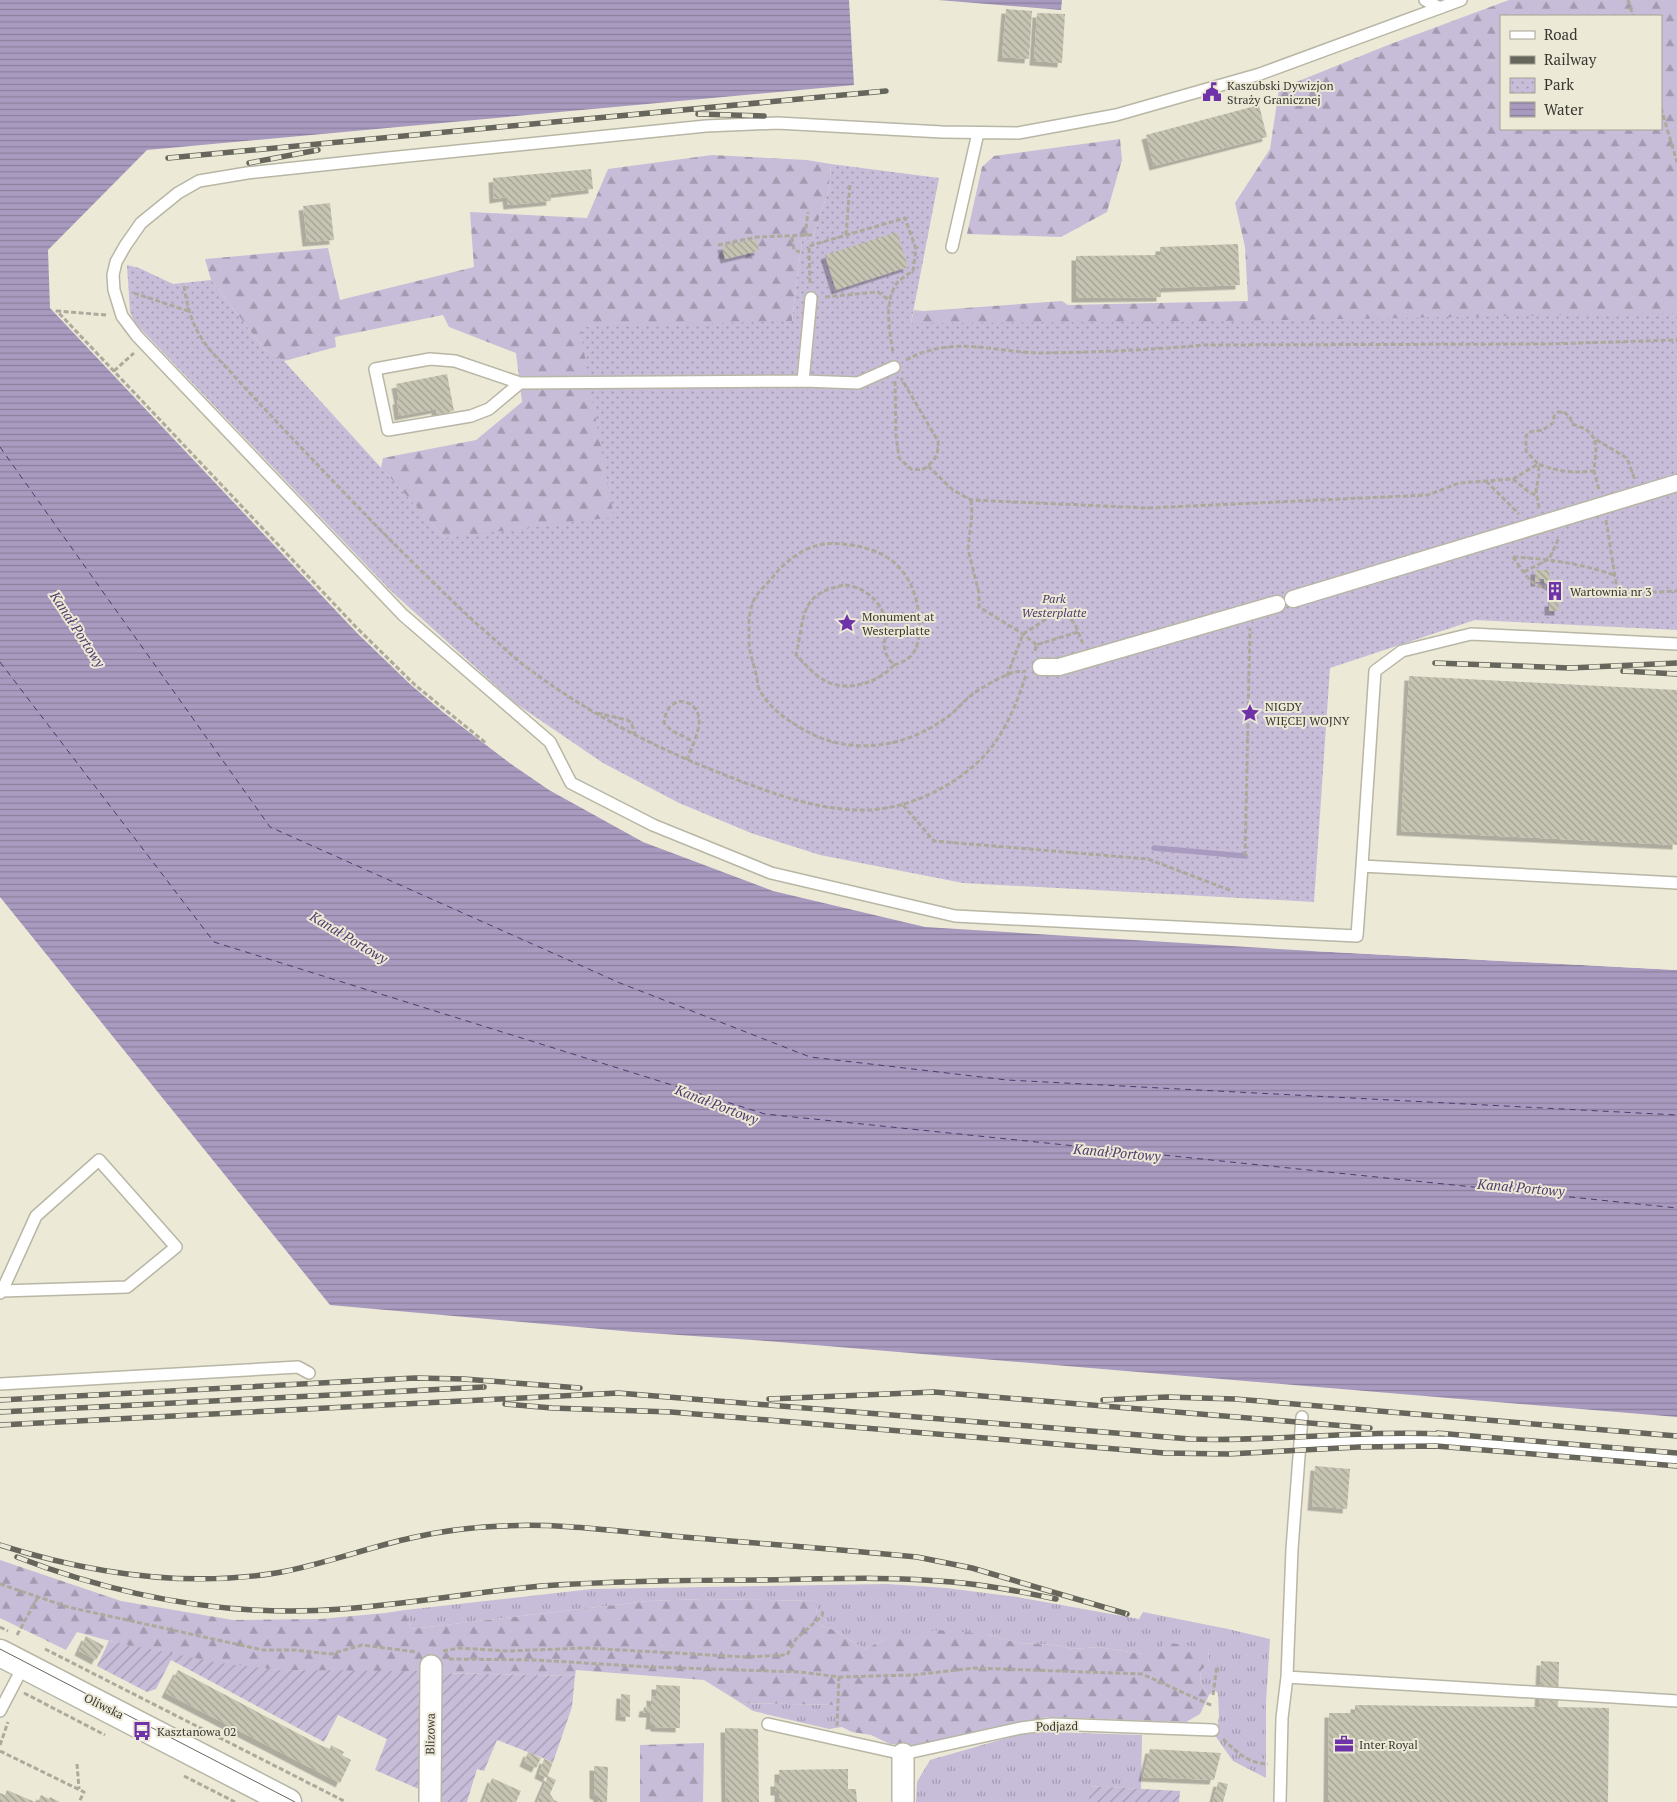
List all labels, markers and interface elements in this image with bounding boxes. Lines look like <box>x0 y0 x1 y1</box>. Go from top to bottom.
legend <box>1500 15 1662 130</box>
text: Road <box>1544 24 1577 44</box>
text: Railway <box>1544 49 1597 69</box>
text: Park <box>1544 74 1574 94</box>
place label: Kaszubski Dywizjon Straży Granicznej <box>1227 78 1334 107</box>
public building icon: Kaszubski Dywizjon Straży Granicznej <box>1201 81 1223 103</box>
text: Water <box>1544 99 1584 119</box>
building icon: Wartownia nr 3 <box>1544 580 1566 602</box>
place label: Wartownia nr 3 <box>1570 584 1652 599</box>
water label: Kanał Portowy <box>46 586 110 671</box>
park label: Park Westerplatte <box>1022 591 1087 620</box>
place label: Monument at Westerplatte <box>862 609 935 638</box>
place icon: Monument at Westerplatte <box>836 612 858 634</box>
place label: NIGDY WIĘCEJ WOJNY <box>1265 699 1350 728</box>
place icon: NIGDY WIĘCEJ WOJNY <box>1239 702 1261 724</box>
water label: Kanał Portowy <box>306 906 392 968</box>
water label: Kanał Portowy <box>672 1079 762 1129</box>
water label: Kanał Portowy <box>1072 1139 1162 1165</box>
water label: Kanał Portowy <box>1476 1174 1566 1200</box>
street label: Oliwska <box>82 1690 126 1722</box>
street label: Blizowa <box>422 1713 438 1755</box>
street label: Podjazd <box>1036 1718 1079 1734</box>
bus stop icon: Kasztanowa 02 <box>131 1720 153 1742</box>
place label: Kasztanowa 02 <box>157 1724 237 1739</box>
office icon: Inter Royal <box>1333 1733 1355 1755</box>
place label: Inter Royal <box>1359 1737 1418 1752</box>

